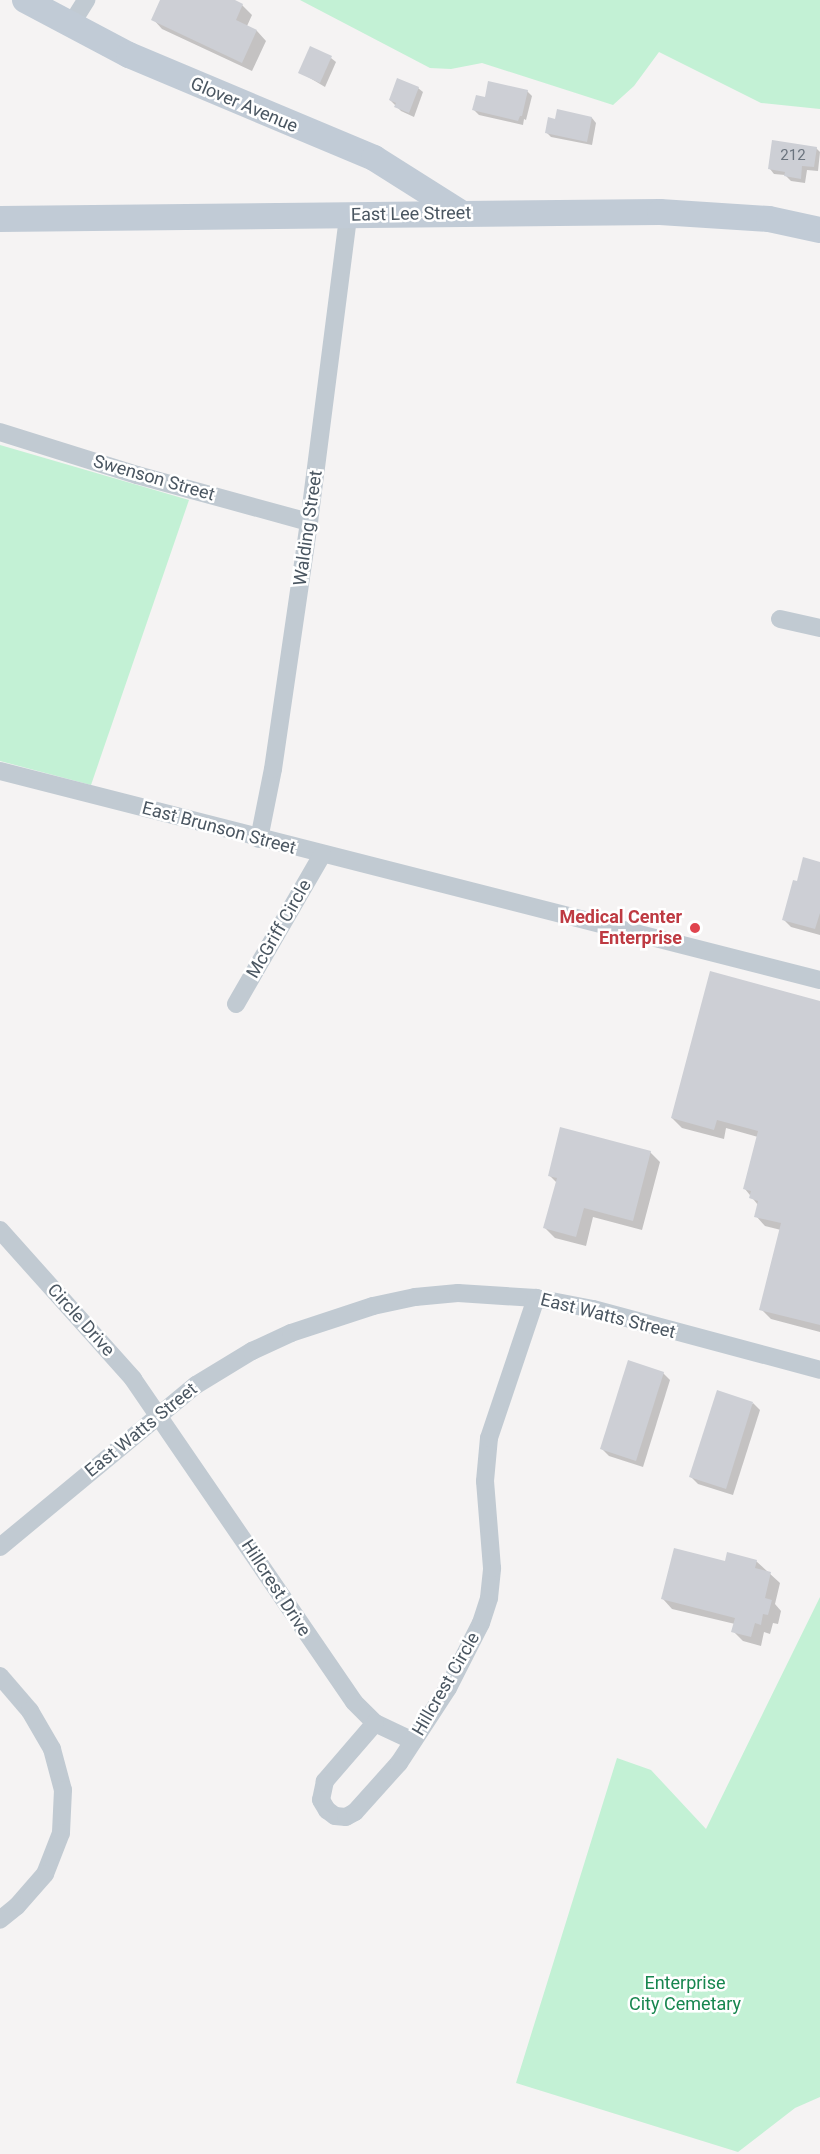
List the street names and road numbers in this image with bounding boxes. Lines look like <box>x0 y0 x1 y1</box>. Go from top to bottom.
street label: Glover Avenue <box>187 73 301 137</box>
street label: East Lee Street <box>351 202 471 226</box>
street label: Swenson Street <box>91 450 217 506</box>
street label: Walding Street <box>289 469 327 587</box>
street label: East Brunson Street <box>140 797 298 859</box>
street label: McGriff Circle <box>242 876 316 982</box>
street label: Circle Drive <box>43 1279 119 1361</box>
street label: East Watts Street <box>538 1289 678 1343</box>
street label: East Watts Street <box>81 1378 201 1482</box>
street label: Hillcrest Drive <box>237 1536 315 1640</box>
street label: Hillcrest Circle <box>408 1628 484 1740</box>

